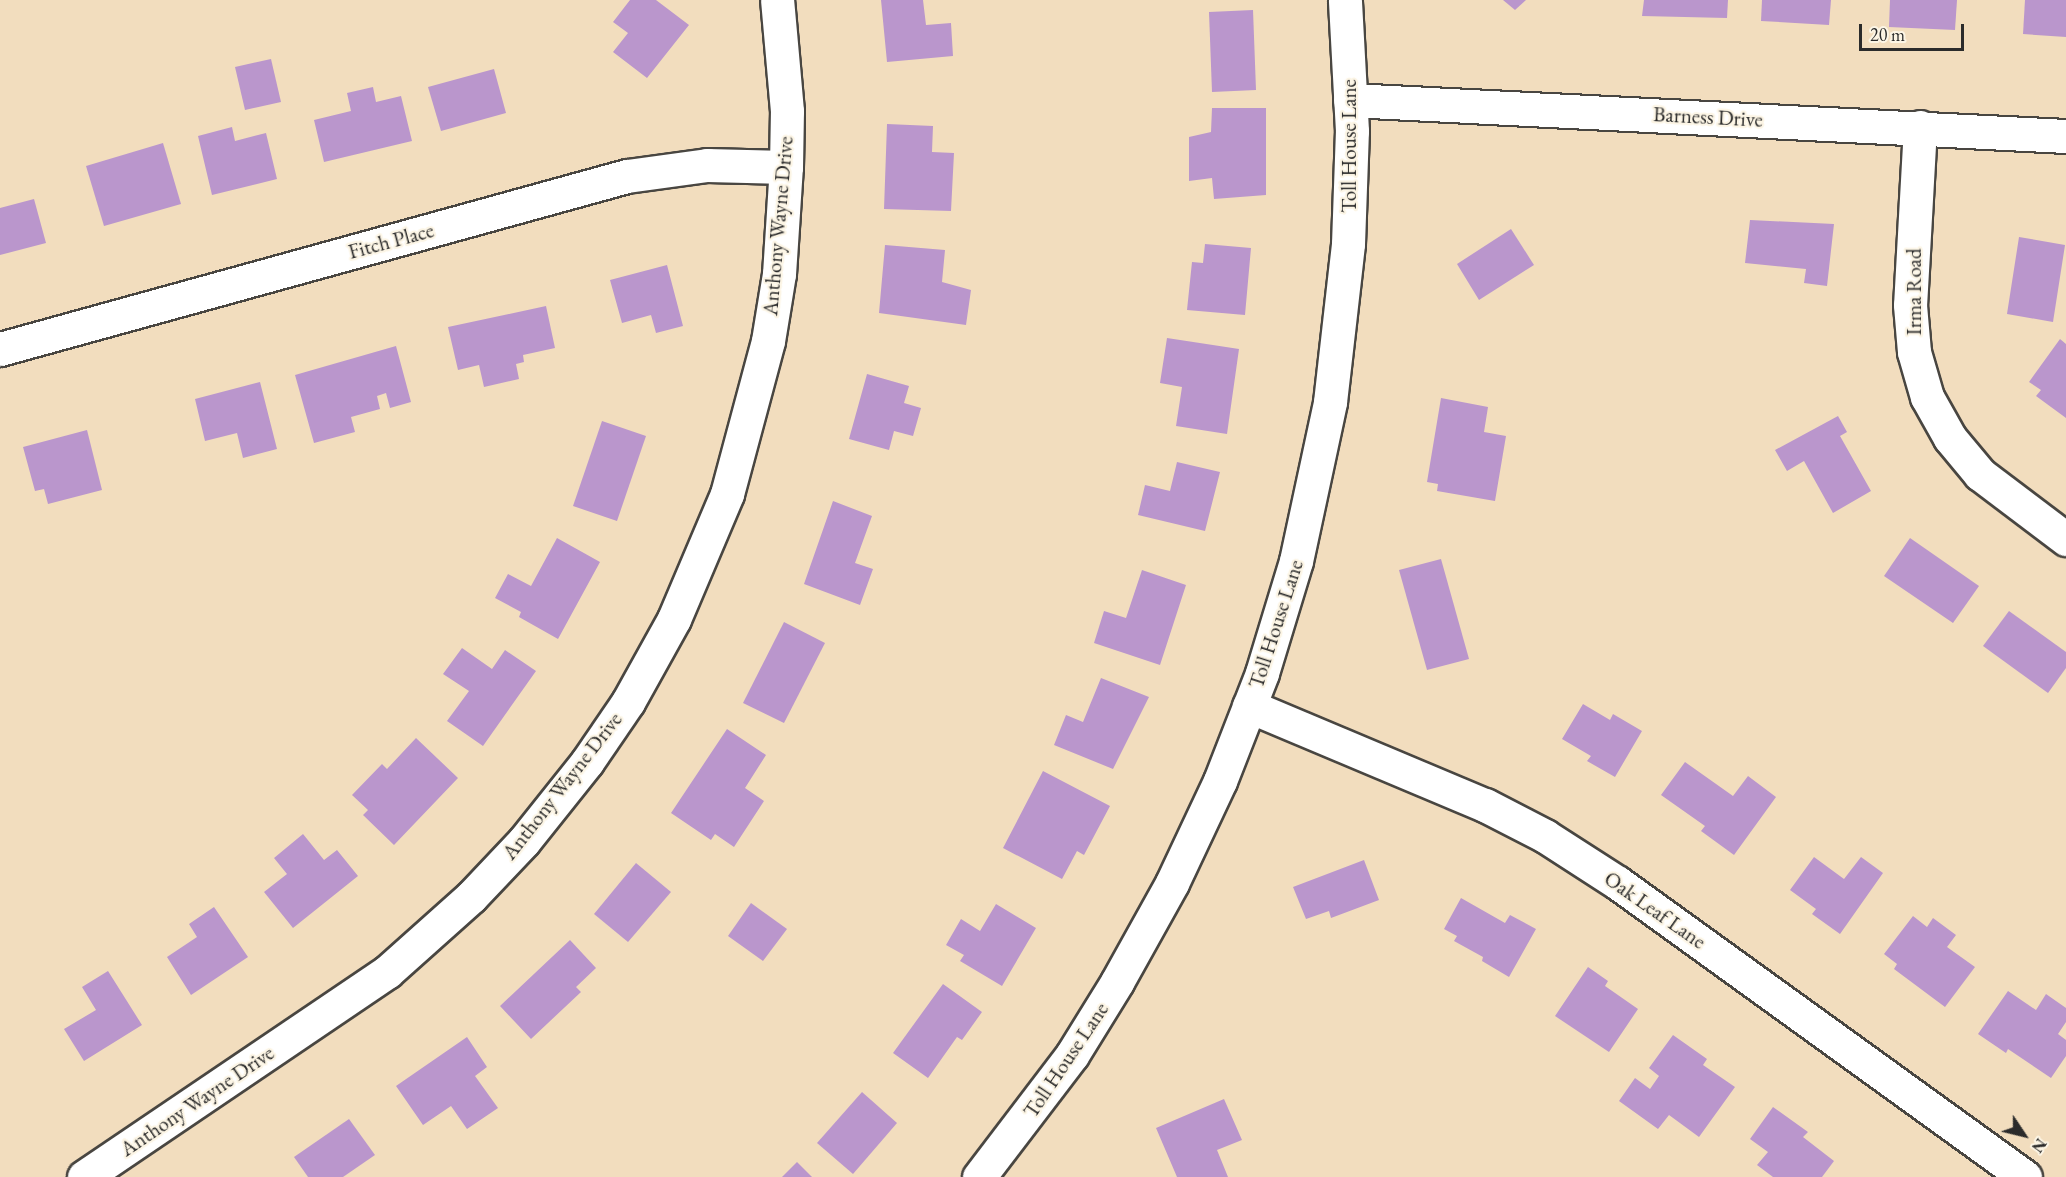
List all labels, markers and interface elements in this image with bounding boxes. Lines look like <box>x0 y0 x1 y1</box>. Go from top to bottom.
scale bar <box>1862 12 1967 50</box>
text: 20 m <box>1870 23 1905 46</box>
street label: Toll House Lane <box>1336 79 1362 213</box>
street label: Barness Drive <box>1653 102 1763 132</box>
street label: Anthony Wayne Drive <box>758 135 798 317</box>
street label: Fitch Place <box>346 218 436 264</box>
street label: Irma Road <box>1901 248 1927 336</box>
street label: Toll House Lane <box>1243 556 1309 692</box>
street label: Anthony Wayne Drive <box>497 707 627 865</box>
street label: Oak Leaf Lane <box>1599 866 1711 954</box>
street label: Toll House Lane <box>1018 997 1114 1123</box>
street label: Anthony Wayne Drive <box>115 1040 279 1162</box>
north arrow <box>1994 1105 2054 1165</box>
text: N <box>2027 1134 2051 1157</box>

